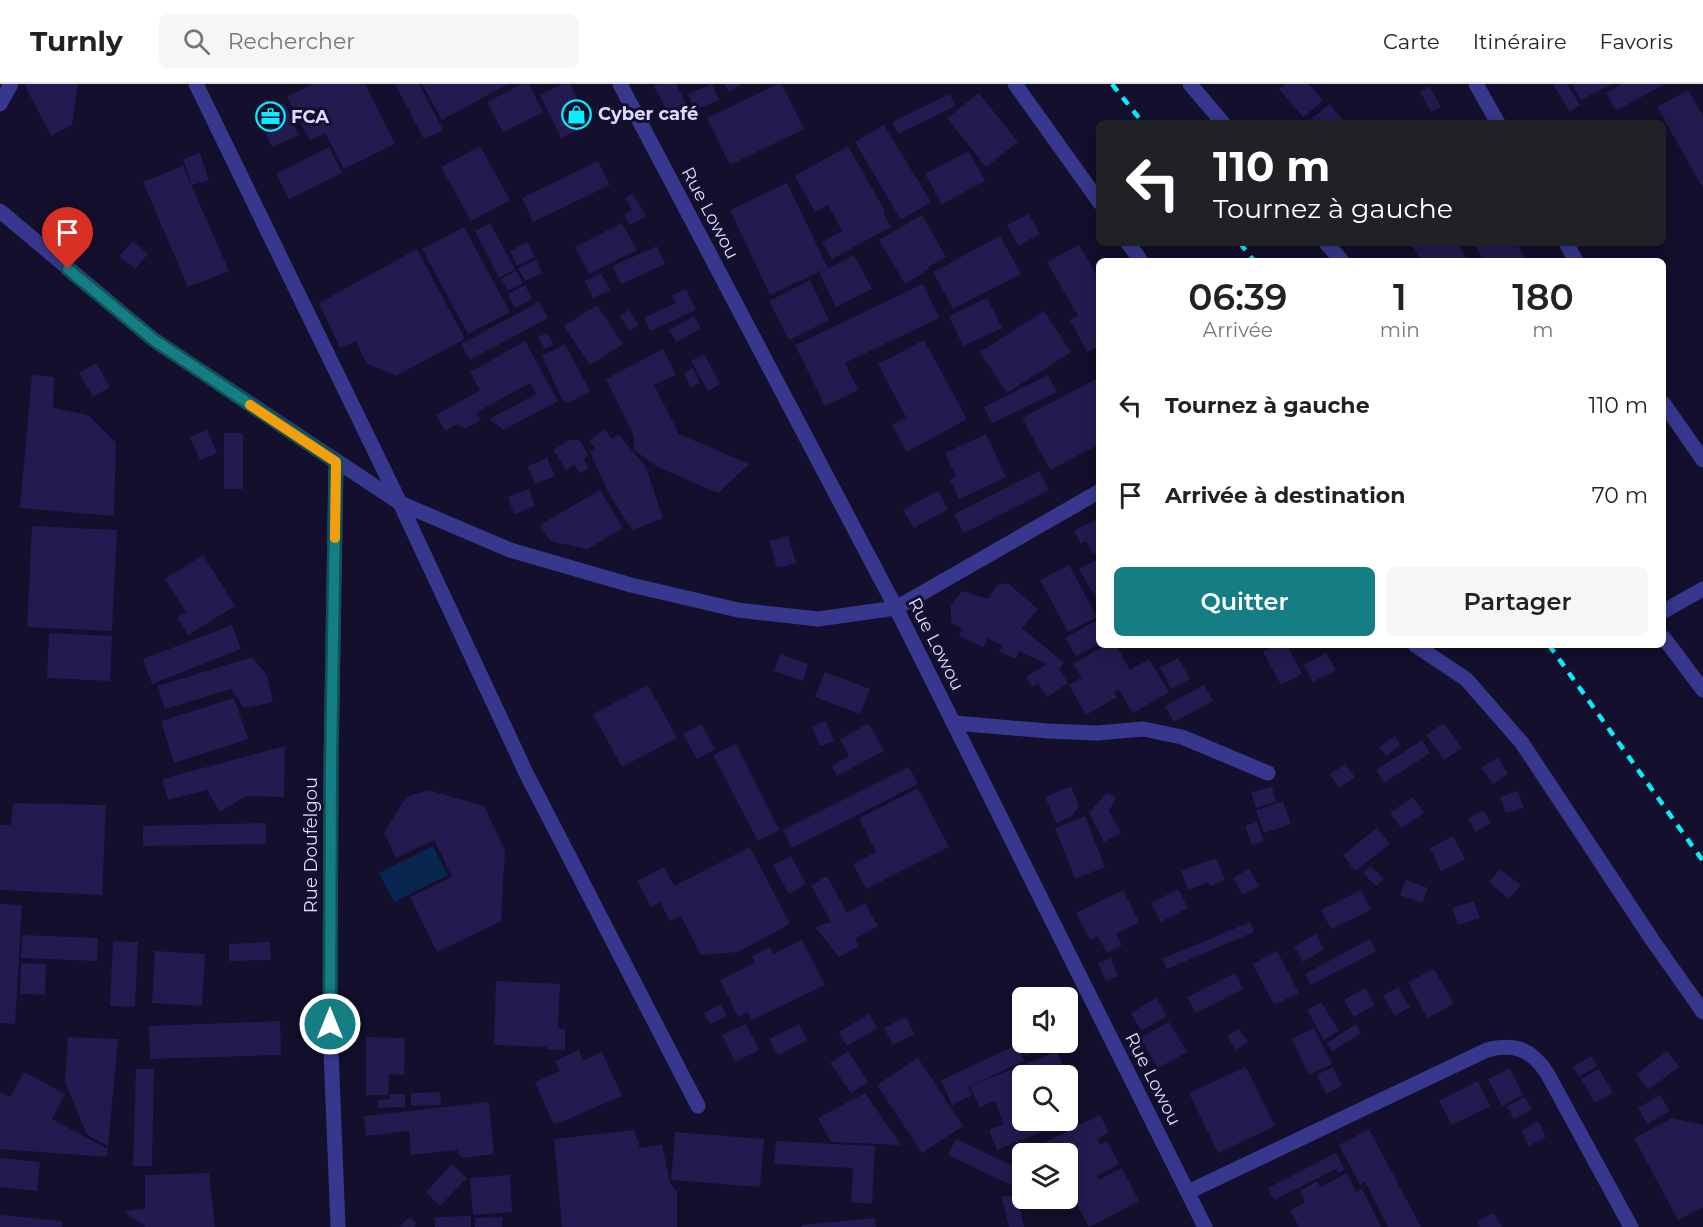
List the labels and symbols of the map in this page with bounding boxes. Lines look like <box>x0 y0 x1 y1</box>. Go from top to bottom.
shop icon: Cyber café <box>561 98 593 130</box>
office icon: FCA <box>254 101 286 133</box>
place label: Cyber café <box>598 103 698 125</box>
place label: FCA <box>291 106 329 128</box>
street label: Rue Lowou <box>677 163 743 263</box>
pin <box>42 207 93 269</box>
street label: Rue Lowou <box>903 594 969 694</box>
street label: Rue Doufelgou <box>300 777 322 913</box>
position arrow <box>298 992 362 1056</box>
street label: Rue Lowou <box>1120 1029 1186 1129</box>

